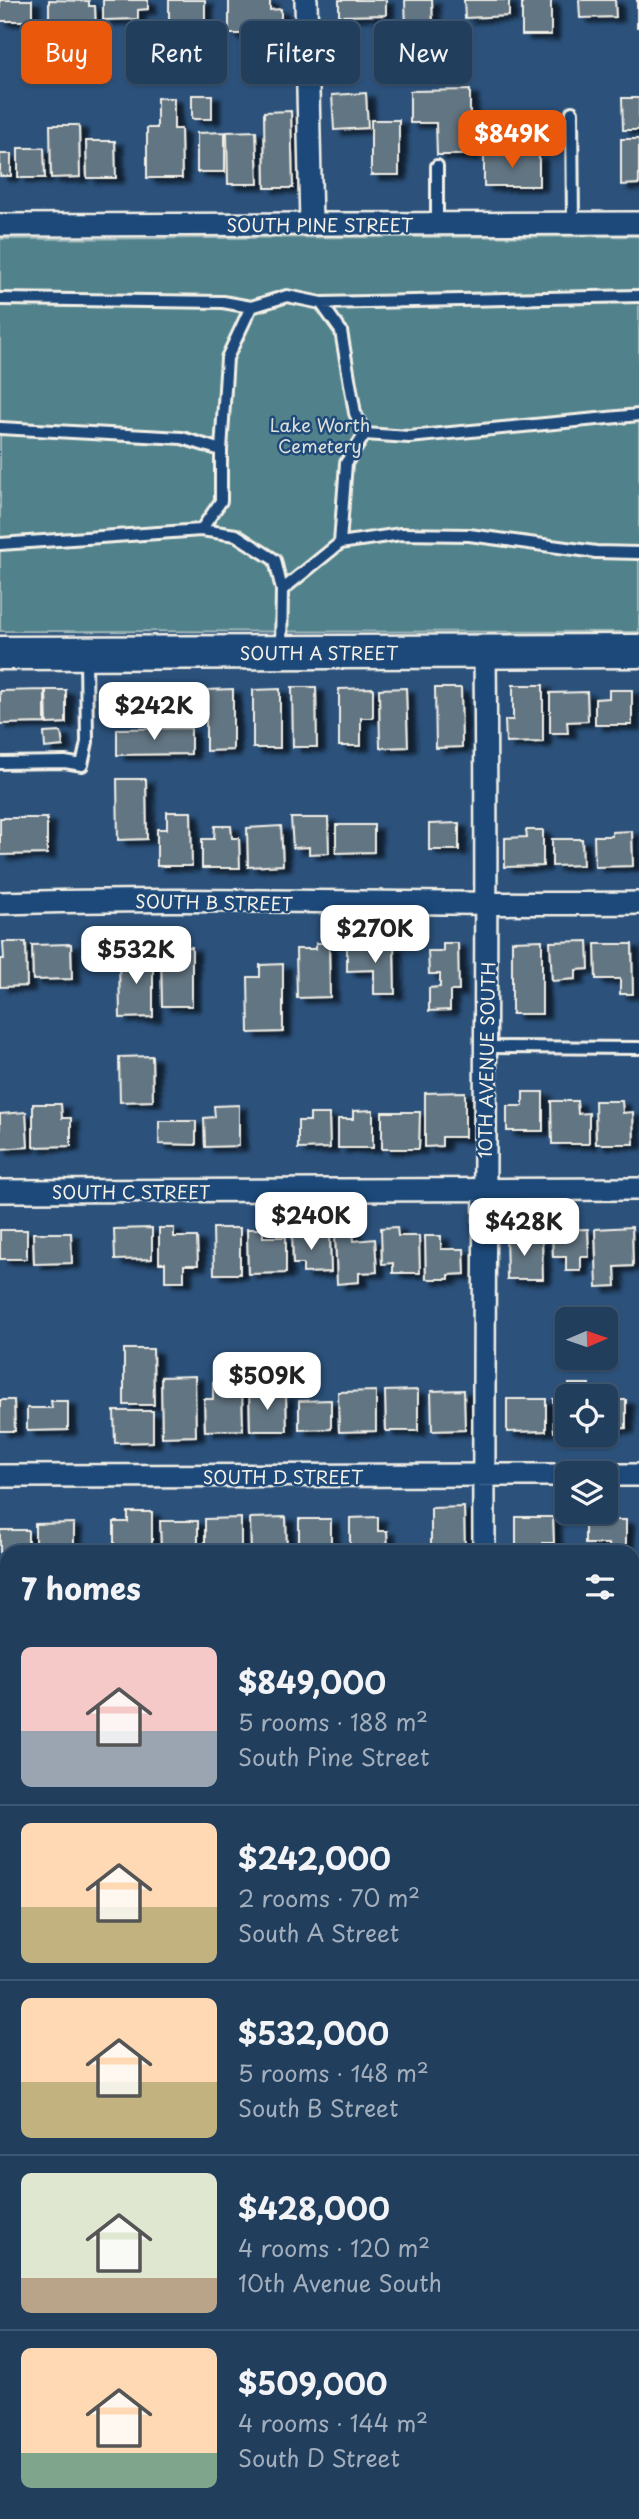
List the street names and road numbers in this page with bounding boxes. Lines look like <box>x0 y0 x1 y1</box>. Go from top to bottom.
street label: SOUTH PINE STREET <box>227 211 414 238</box>
street label: SOUTH A STREET <box>240 639 399 666</box>
street label: SOUTH B STREET <box>135 887 293 917</box>
street label: 10TH AVENUE SOUTH <box>471 961 501 1159</box>
street label: SOUTH C STREET <box>52 1178 210 1205</box>
street label: SOUTH D STREET <box>203 1463 364 1490</box>

